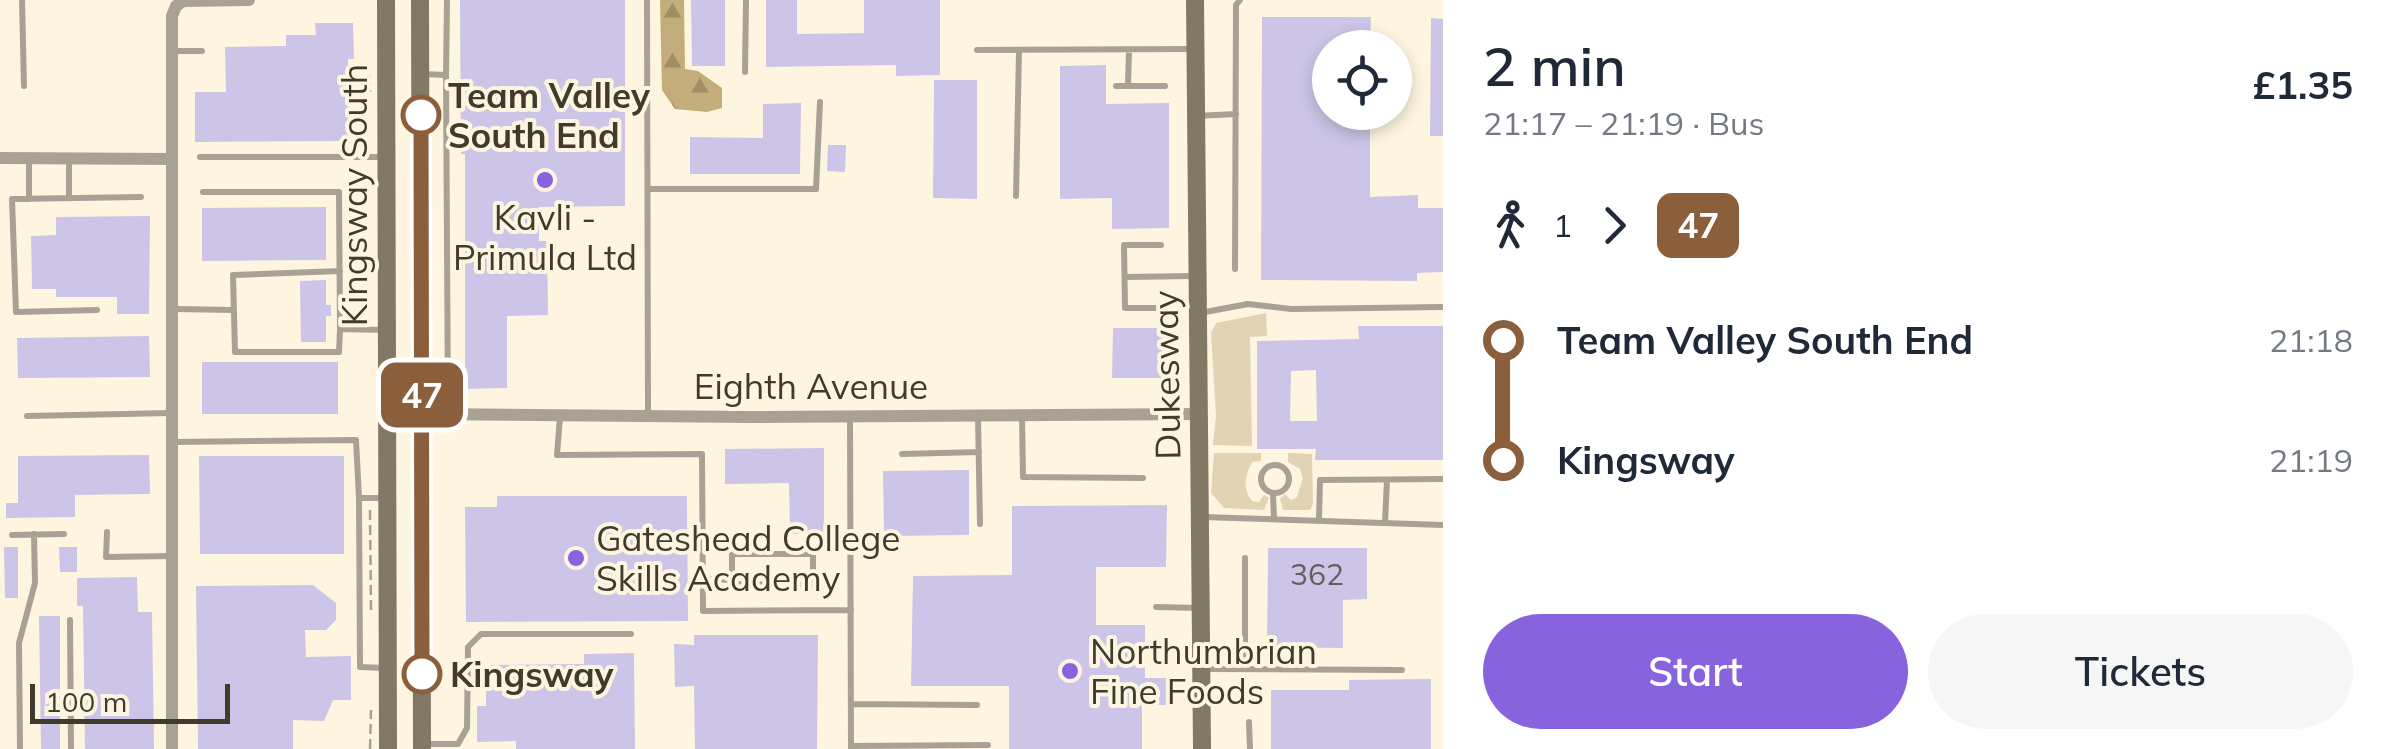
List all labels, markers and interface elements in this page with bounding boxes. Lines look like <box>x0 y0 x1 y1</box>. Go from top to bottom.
map controls <box>1312 30 1412 130</box>
button: locate <box>1312 30 1412 130</box>
text: 2 min <box>1483 31 1626 100</box>
text: £1.35 <box>2252 61 2353 109</box>
street label: Kingsway South <box>332 64 376 326</box>
place label: Team Valley South End <box>448 73 651 157</box>
marker: Team Valley South End <box>402 96 440 134</box>
text: 21:17 – 21:19 · Bus <box>1483 103 1764 143</box>
marker: Kavli - Primula Ltd <box>534 169 556 191</box>
place label: Kavli - Primula Ltd <box>453 195 637 279</box>
icon: walk <box>1483 198 1538 253</box>
icon: forward <box>1587 198 1642 253</box>
text: 47 <box>1677 203 1719 247</box>
text: 1 <box>1553 205 1572 245</box>
street label: Dukesway <box>1143 289 1189 460</box>
text: Team Valley South End <box>1557 316 1973 364</box>
text: 21:18 <box>2269 320 2353 360</box>
line badge: 47 <box>377 362 467 428</box>
street label: Eighth Avenue <box>694 364 928 408</box>
text: 47 <box>401 373 443 417</box>
text: Kingsway <box>1557 436 1735 484</box>
text: 21:19 <box>2269 440 2353 480</box>
place label: Gateshead College Skills Academy <box>596 516 900 600</box>
marker: Gateshead College Skills Academy <box>565 547 587 569</box>
house number: 362 <box>1290 555 1344 593</box>
button: Start <box>1483 614 1908 729</box>
button: Tickets <box>1928 614 2353 729</box>
place label: Northumbrian Fine Foods <box>1090 629 1317 713</box>
place label: Kingsway <box>450 652 615 696</box>
marker: Kingsway <box>403 655 441 693</box>
marker: Northumbrian Fine Foods <box>1059 660 1081 682</box>
scale bar <box>30 679 230 724</box>
text: 100 m <box>45 684 127 719</box>

